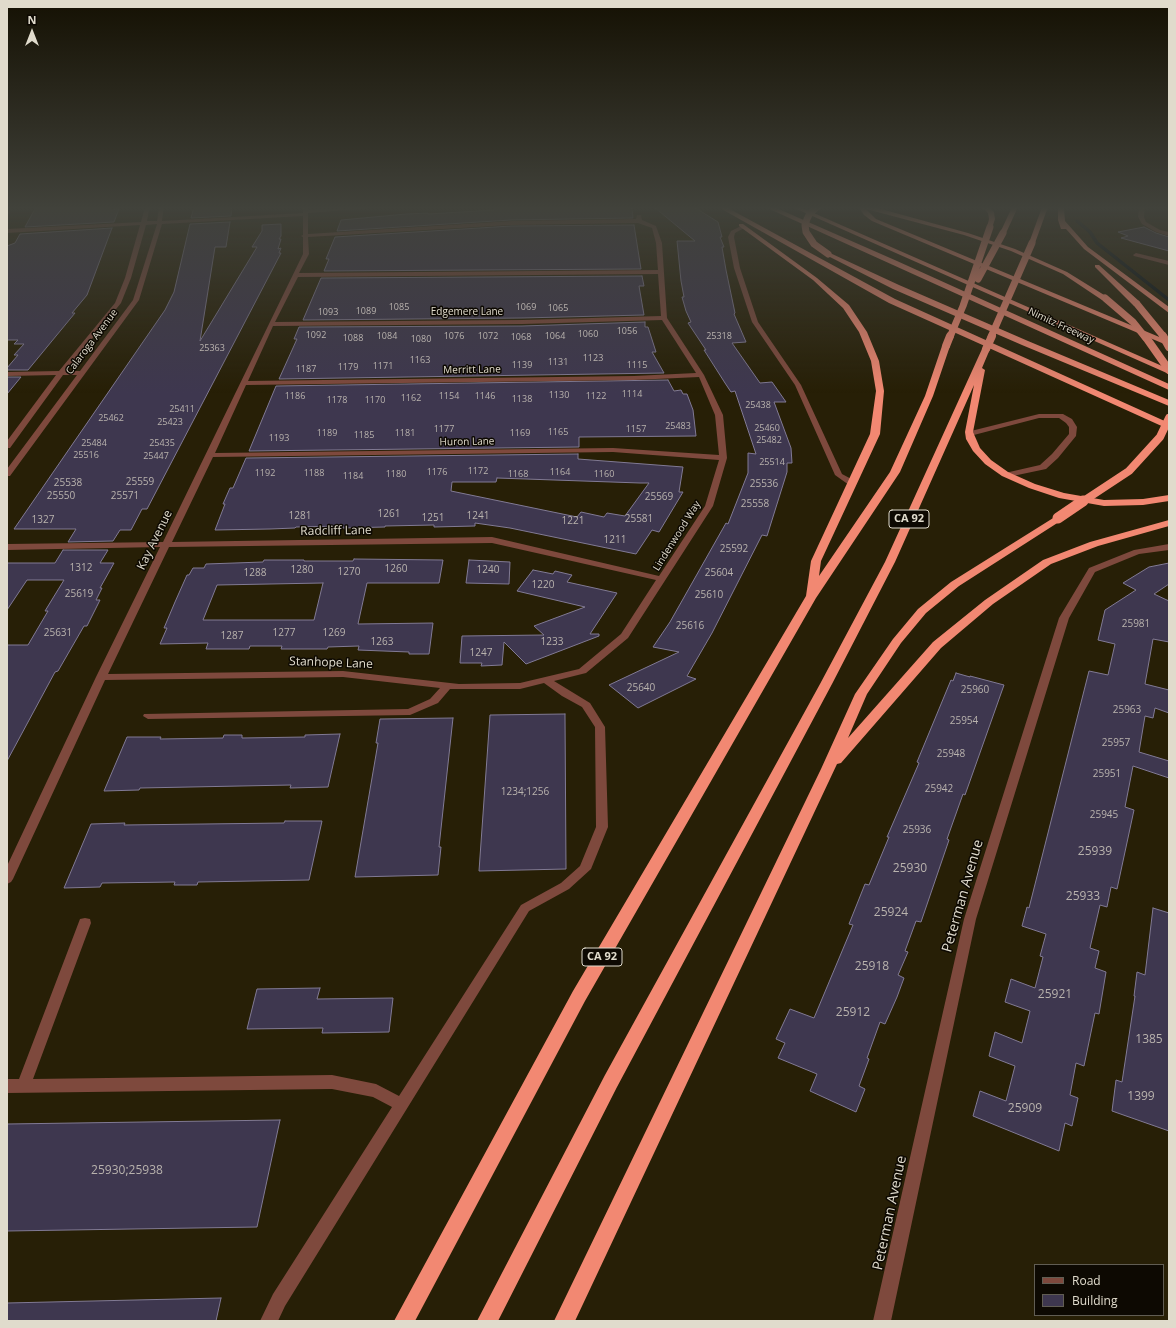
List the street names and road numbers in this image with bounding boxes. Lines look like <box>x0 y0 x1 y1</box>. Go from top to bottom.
street label: Nimitz Freeway <box>1026 305 1096 347</box>
street label: Edgemere Lane <box>431 306 503 318</box>
street label: Calaroga Avenue <box>64 307 120 377</box>
street label: Merritt Lane <box>443 363 501 377</box>
street label: Huron Lane <box>439 436 495 448</box>
street label: Lindenwood Way <box>651 499 703 573</box>
street label: Kay Avenue <box>134 508 176 572</box>
road number: CA 92 <box>889 510 929 528</box>
street label: Radcliff Lane <box>300 523 372 539</box>
street label: Stanhope Lane <box>289 654 373 672</box>
street label: Peterman Avenue <box>939 838 987 954</box>
road number: CA 92 <box>582 948 622 966</box>
street label: Peterman Avenue <box>870 1154 910 1272</box>

